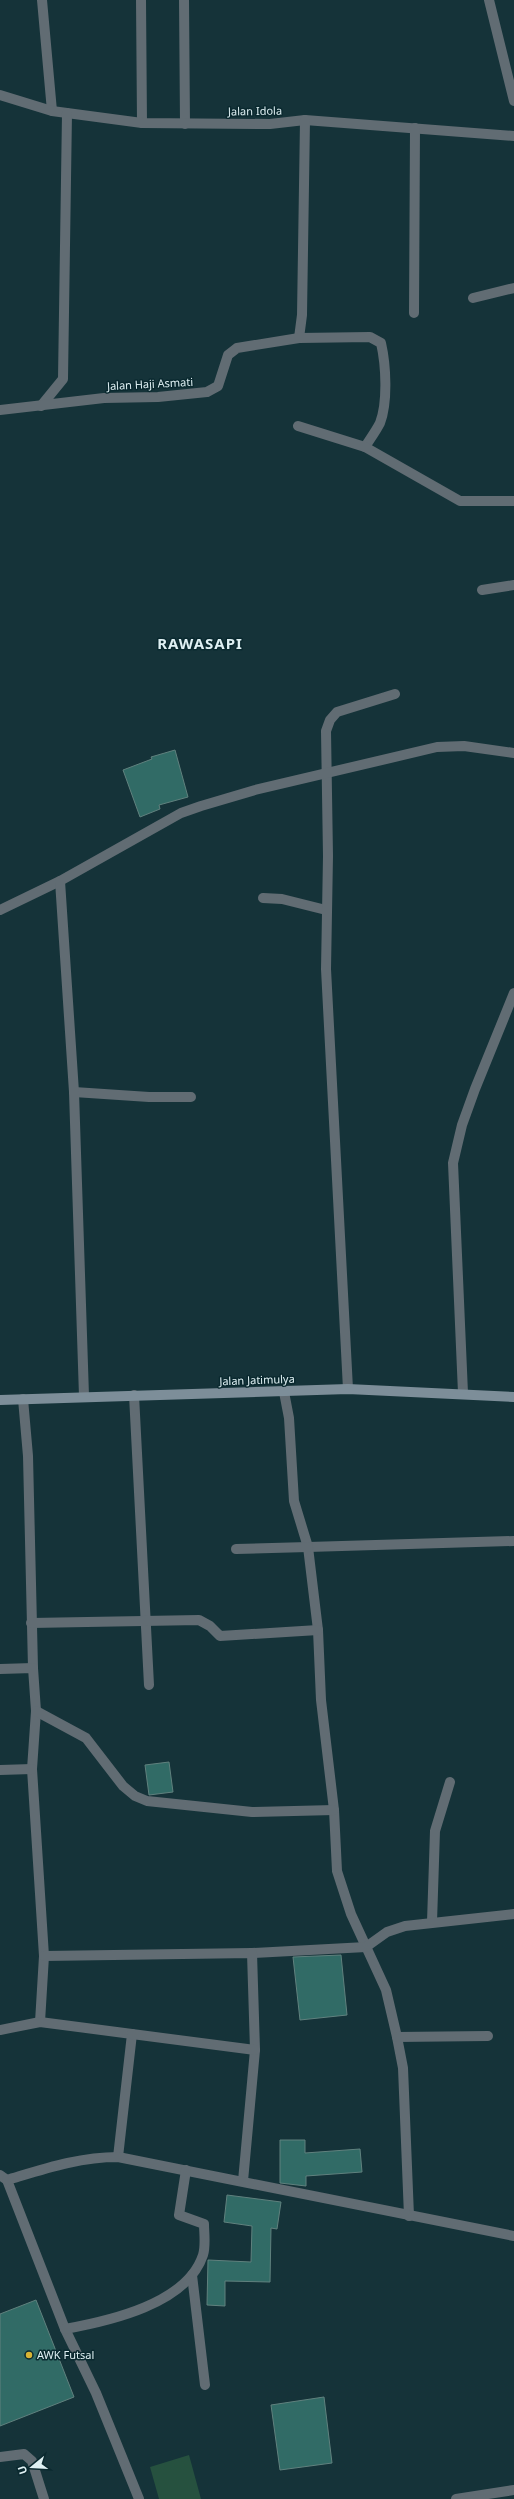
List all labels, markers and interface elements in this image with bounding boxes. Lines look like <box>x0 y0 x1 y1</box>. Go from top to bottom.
street label: Jalan Idola <box>227 103 282 118</box>
street label: Jalan Haji Asmati <box>106 374 193 393</box>
district label: RAWASAPI <box>157 633 243 653</box>
street label: Jalan Jatimulya <box>218 1371 295 1388</box>
place label: AWK Futsal <box>37 2347 94 2362</box>
marker: AWK Futsal <box>24 2350 34 2360</box>
north arrow <box>12 2447 52 2487</box>
text: U <box>14 2464 30 2477</box>

